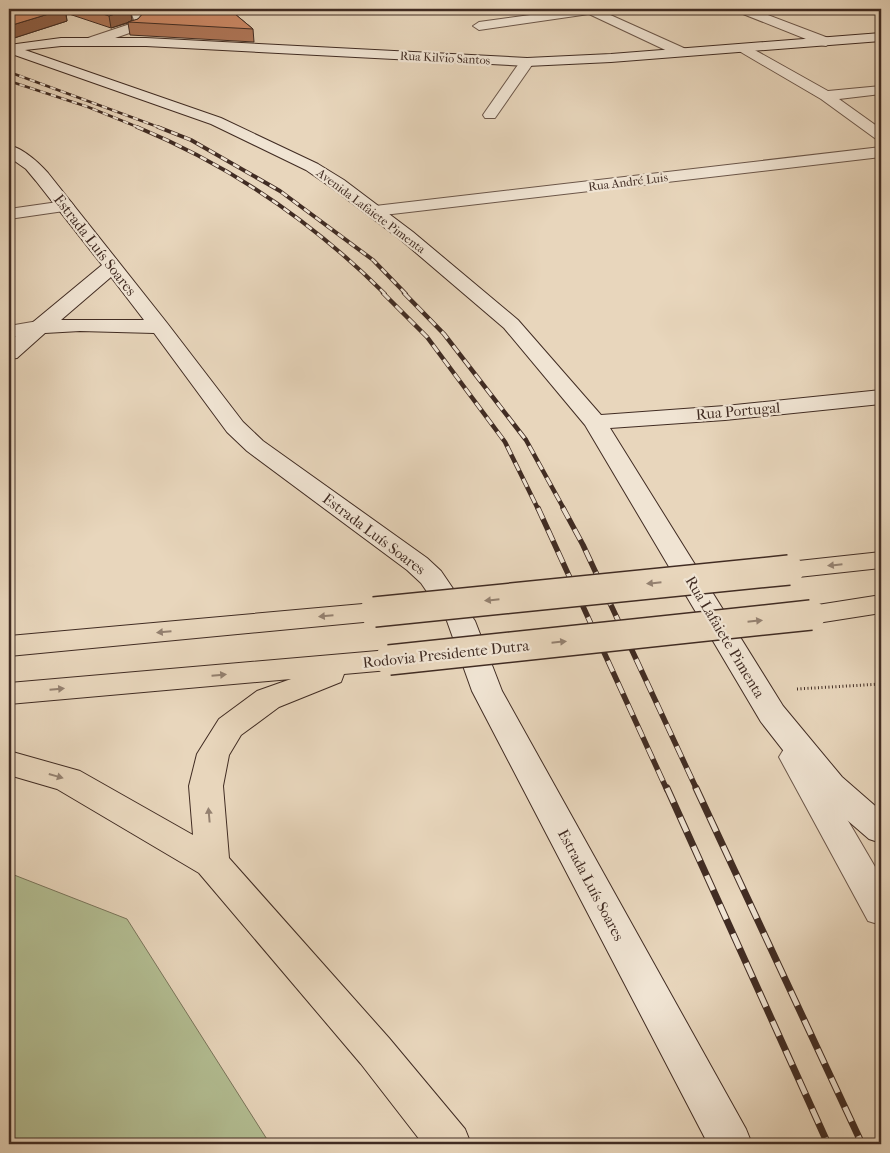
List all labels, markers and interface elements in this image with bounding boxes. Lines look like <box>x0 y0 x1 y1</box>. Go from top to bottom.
street label: Rua Kilvio Santos <box>399 49 491 67</box>
street label: Avenida Lafaiete Pimenta <box>313 165 428 257</box>
street label: Rua André Luis <box>587 170 669 194</box>
street label: Estrada Luís Soares <box>50 191 141 300</box>
street label: Rua Portugal <box>695 398 781 424</box>
street label: Estrada Luís Soares <box>319 490 429 579</box>
one-way arrow <box>827 561 843 569</box>
street label: Rua Lafaiete Pimenta <box>681 573 769 702</box>
one-way arrow <box>645 580 661 588</box>
one-way arrow <box>484 596 500 604</box>
one-way arrow <box>317 613 333 621</box>
one-way arrow <box>748 616 764 624</box>
one-way arrow <box>155 628 171 636</box>
street label: Rodovia Presidente Dutra <box>362 636 531 672</box>
one-way arrow <box>551 638 567 646</box>
one-way arrow <box>212 671 228 679</box>
one-way arrow <box>50 684 66 692</box>
one-way arrow <box>48 773 63 781</box>
one-way arrow <box>204 806 212 822</box>
street label: Estrada Luís Soares <box>554 826 628 944</box>

